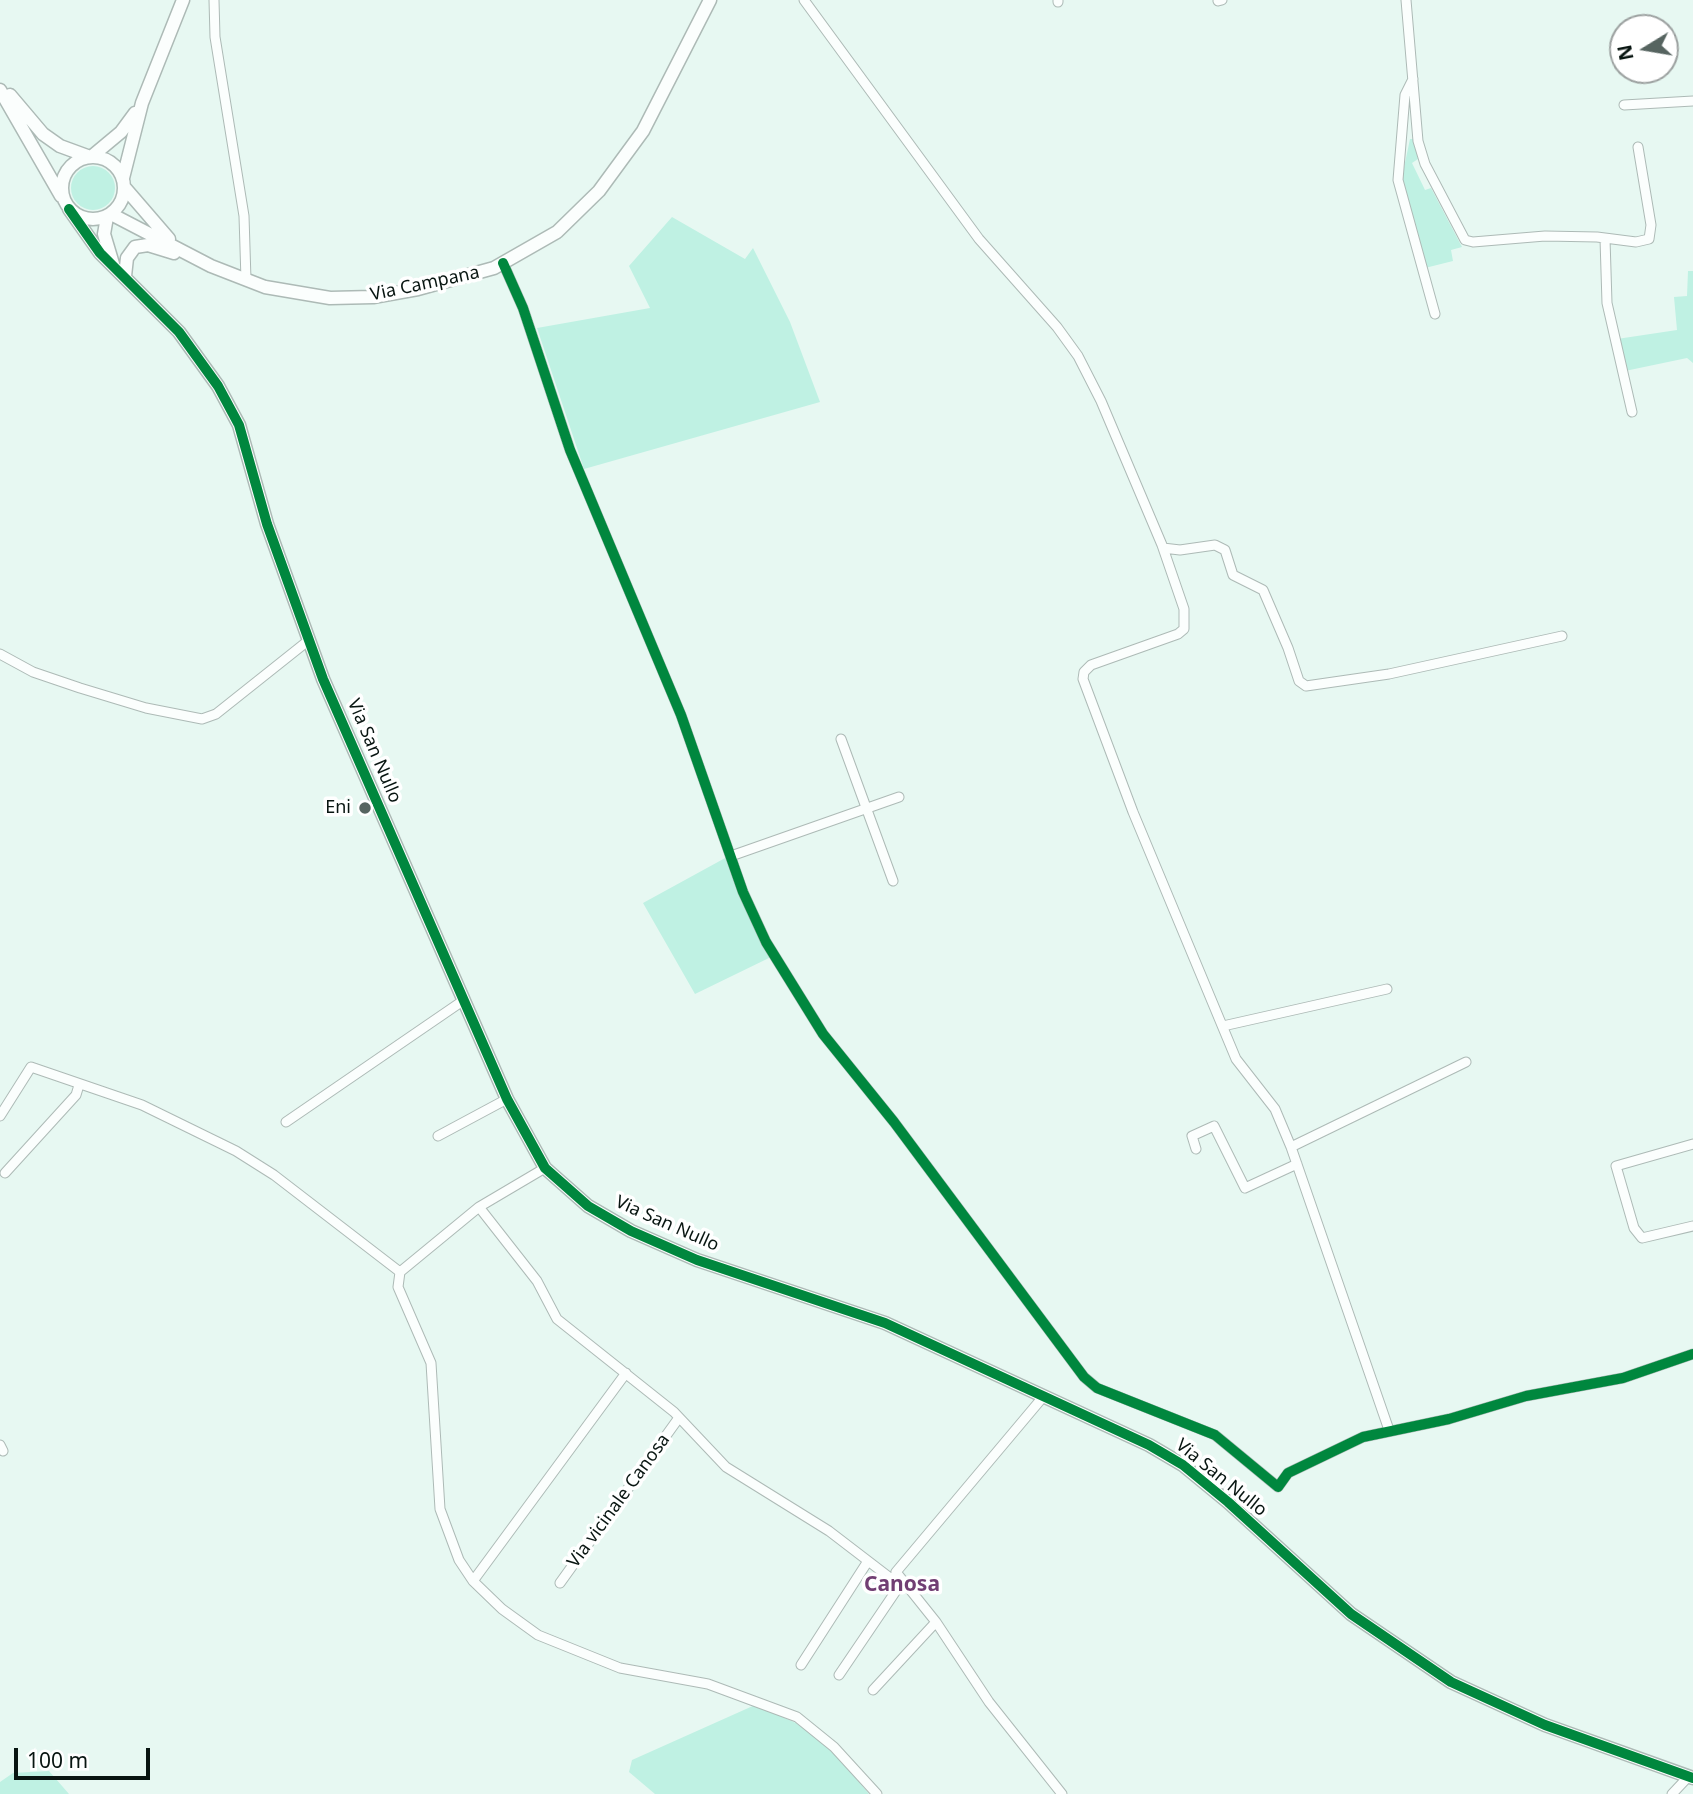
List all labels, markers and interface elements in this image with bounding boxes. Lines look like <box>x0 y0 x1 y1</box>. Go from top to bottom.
north arrow <box>1609 14 1679 84</box>
text: N <box>1611 43 1640 63</box>
street label: Via Campana <box>369 262 481 306</box>
street label: Via San Nullo <box>342 696 406 806</box>
place label: Eni <box>325 797 351 819</box>
marker: Eni <box>357 800 373 816</box>
street label: Via San Nullo <box>612 1192 722 1256</box>
street label: Via vicinale Canosa <box>563 1430 675 1572</box>
street label: Via San Nullo <box>1171 1435 1271 1521</box>
district label: Canosa <box>864 1572 940 1598</box>
scale bar <box>18 1734 154 1778</box>
text: 100 m <box>27 1746 88 1774</box>

